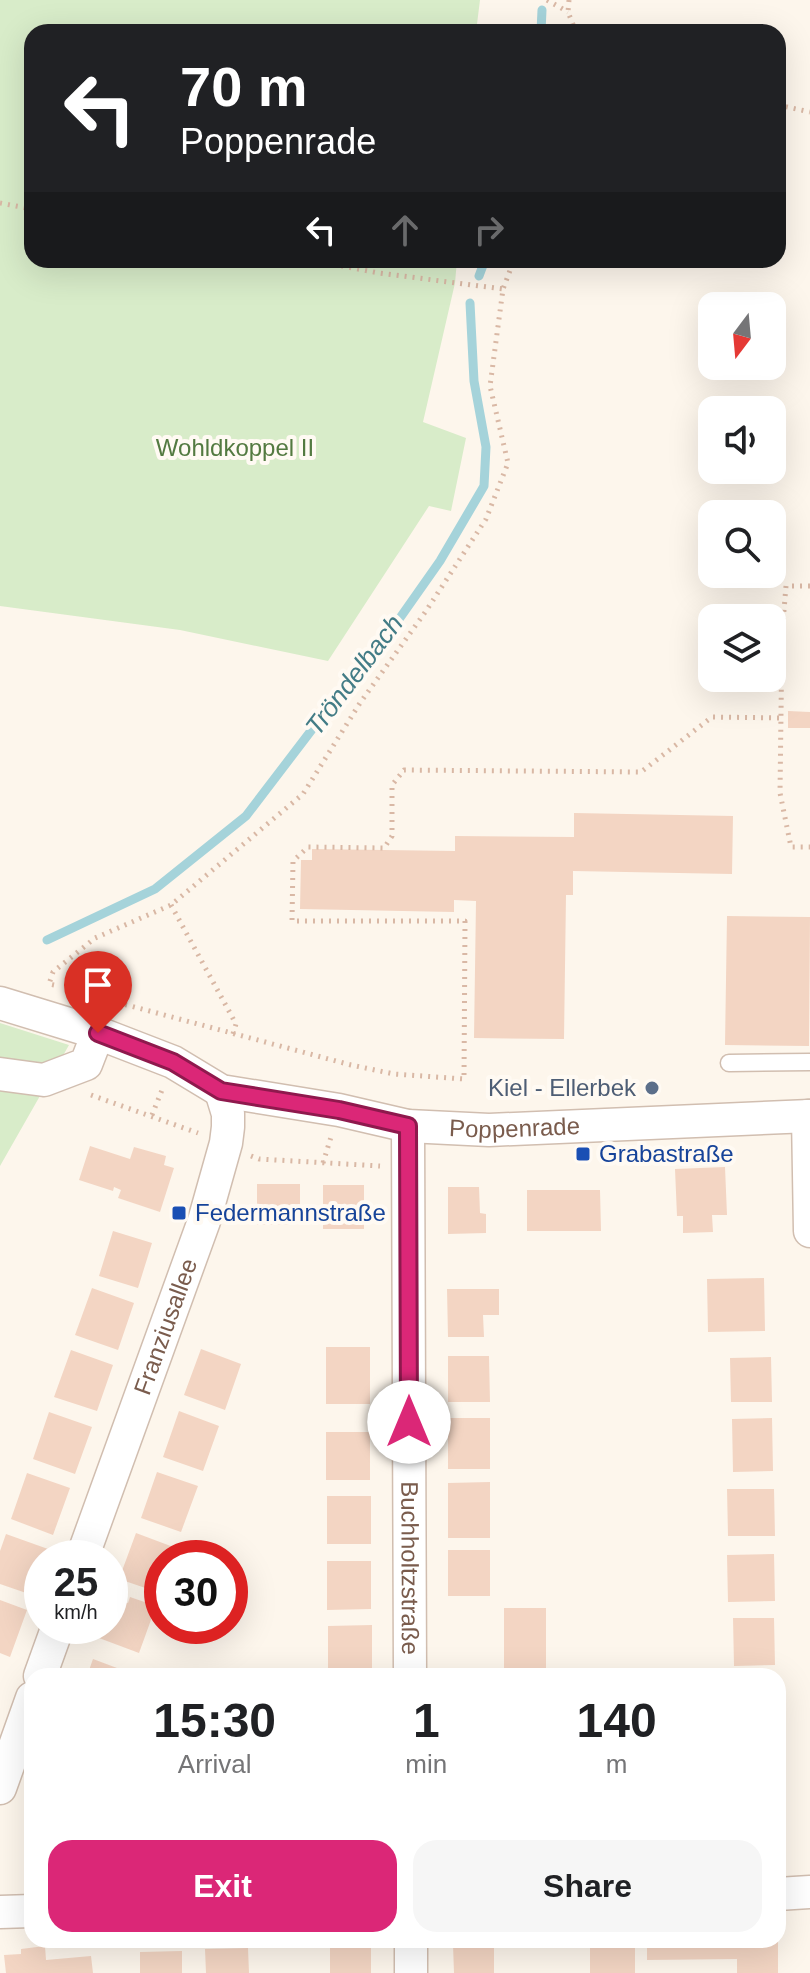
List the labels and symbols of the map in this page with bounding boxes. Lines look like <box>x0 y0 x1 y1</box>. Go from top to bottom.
north arrow <box>698 292 786 380</box>
park label: Wohldkoppel II <box>156 434 314 461</box>
water label: Tröndelbach <box>299 609 409 741</box>
pin <box>64 951 132 1033</box>
place label: Kiel - Ellerbek <box>488 1074 637 1101</box>
marker: Kiel - Ellerbek <box>643 1079 661 1097</box>
street label: Poppenrade <box>449 1112 580 1143</box>
place label: Grabastraße <box>599 1140 734 1167</box>
marker: Grabastraße <box>574 1145 592 1163</box>
place label: Federmannstraße <box>195 1199 386 1226</box>
marker: Federmannstraße <box>170 1204 188 1222</box>
street label: Franziusallee <box>128 1255 202 1398</box>
position arrow <box>367 1380 451 1464</box>
street label: Buchholtzstraße <box>396 1481 424 1655</box>
speed limit sign: 30 <box>144 1540 248 1644</box>

